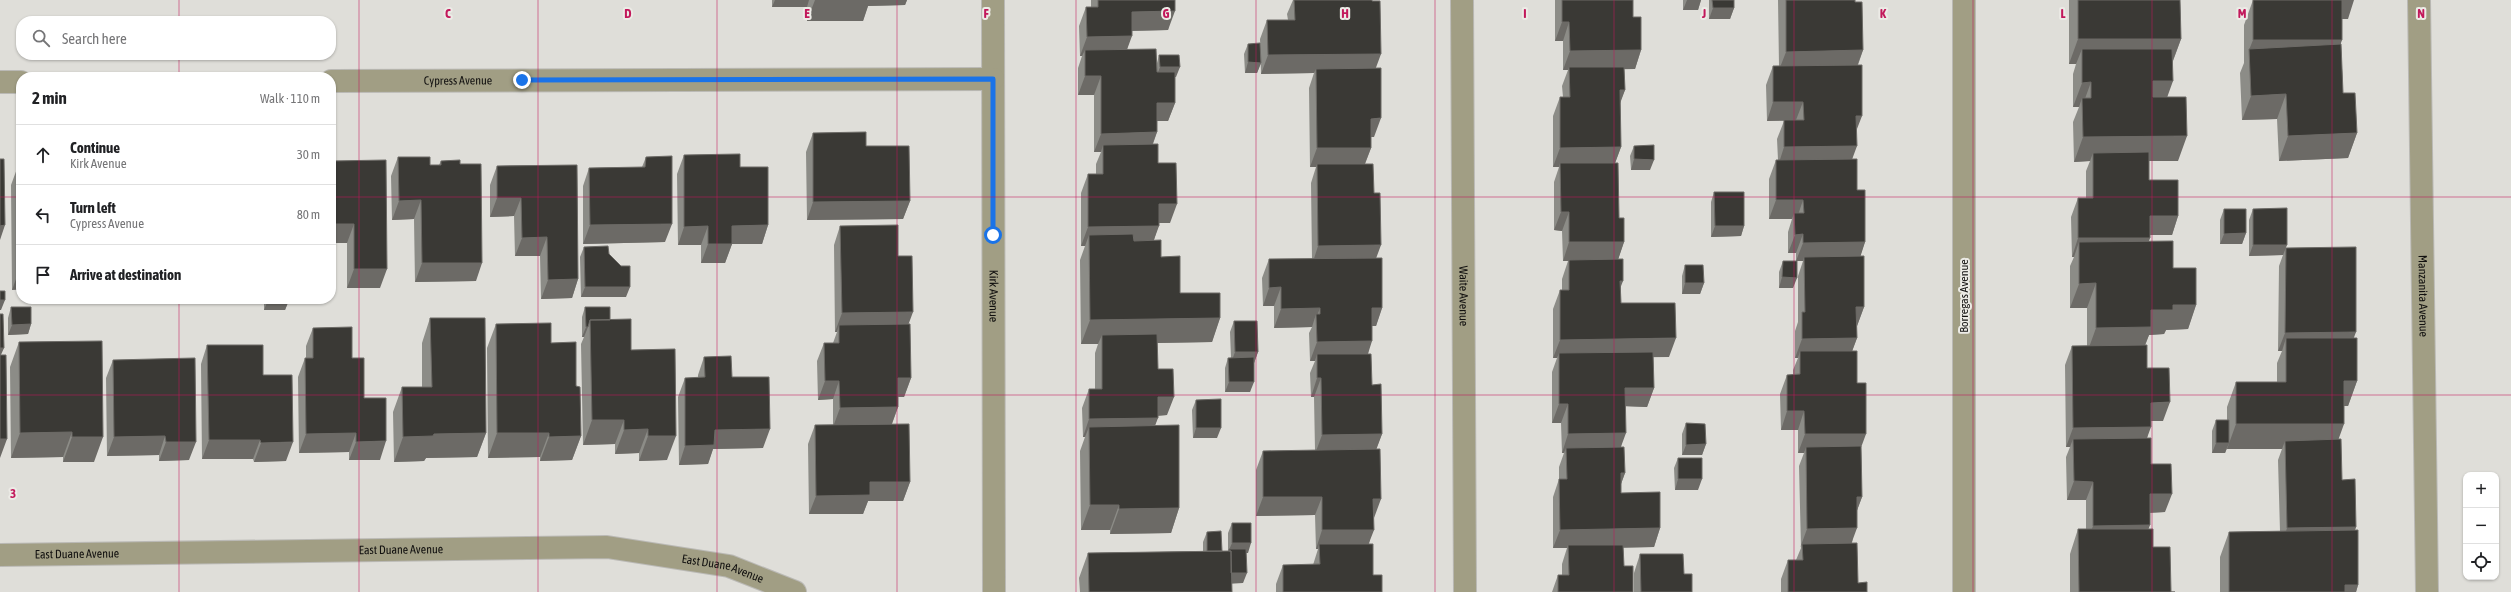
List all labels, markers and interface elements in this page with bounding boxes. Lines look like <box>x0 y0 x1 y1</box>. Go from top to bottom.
text: C <box>445 6 451 21</box>
text: D <box>624 6 632 21</box>
text: E <box>804 6 810 21</box>
text: F <box>983 6 989 21</box>
text: G <box>1163 6 1170 21</box>
text: H <box>1341 6 1349 21</box>
text: I <box>1523 6 1527 21</box>
text: J <box>1701 6 1706 21</box>
text: K <box>1880 6 1887 21</box>
text: L <box>2060 6 2066 21</box>
text: M <box>2238 6 2247 21</box>
text: N <box>2417 6 2425 21</box>
search box <box>16 16 336 60</box>
icon: search <box>30 27 52 49</box>
text: Search here <box>62 30 127 47</box>
route end <box>513 71 531 89</box>
street label: Cypress Avenue <box>424 74 492 88</box>
text: 2 min <box>32 88 67 108</box>
text: Walk · 110 m <box>260 91 320 106</box>
text: Continue <box>70 139 120 156</box>
icon: ahead <box>32 144 54 166</box>
text: 30 m <box>297 147 320 162</box>
text: Kirk Avenue <box>70 156 127 171</box>
text: Turn left <box>70 199 116 216</box>
icon: left <box>32 204 54 226</box>
text: 80 m <box>297 207 320 222</box>
text: Cypress Avenue <box>70 216 144 231</box>
route start <box>984 226 1002 244</box>
street label: Manzanita Avenue <box>2415 255 2431 337</box>
street label: Borregas Avenue <box>1957 259 1971 333</box>
icon: arrive <box>32 264 54 286</box>
text: Arrive at destination <box>70 266 181 283</box>
street label: Waite Avenue <box>1456 266 1471 326</box>
street label: Kirk Avenue <box>986 270 1001 322</box>
map controls <box>2463 472 2499 580</box>
button: + <box>2463 472 2499 508</box>
text: 3 <box>10 486 16 501</box>
button: − <box>2463 508 2499 544</box>
street label: East Duane Avenue <box>359 542 443 557</box>
button: locate <box>2463 544 2499 580</box>
street label: East Duane Avenue <box>35 546 119 562</box>
street label: East Duane Avenue <box>681 552 766 586</box>

